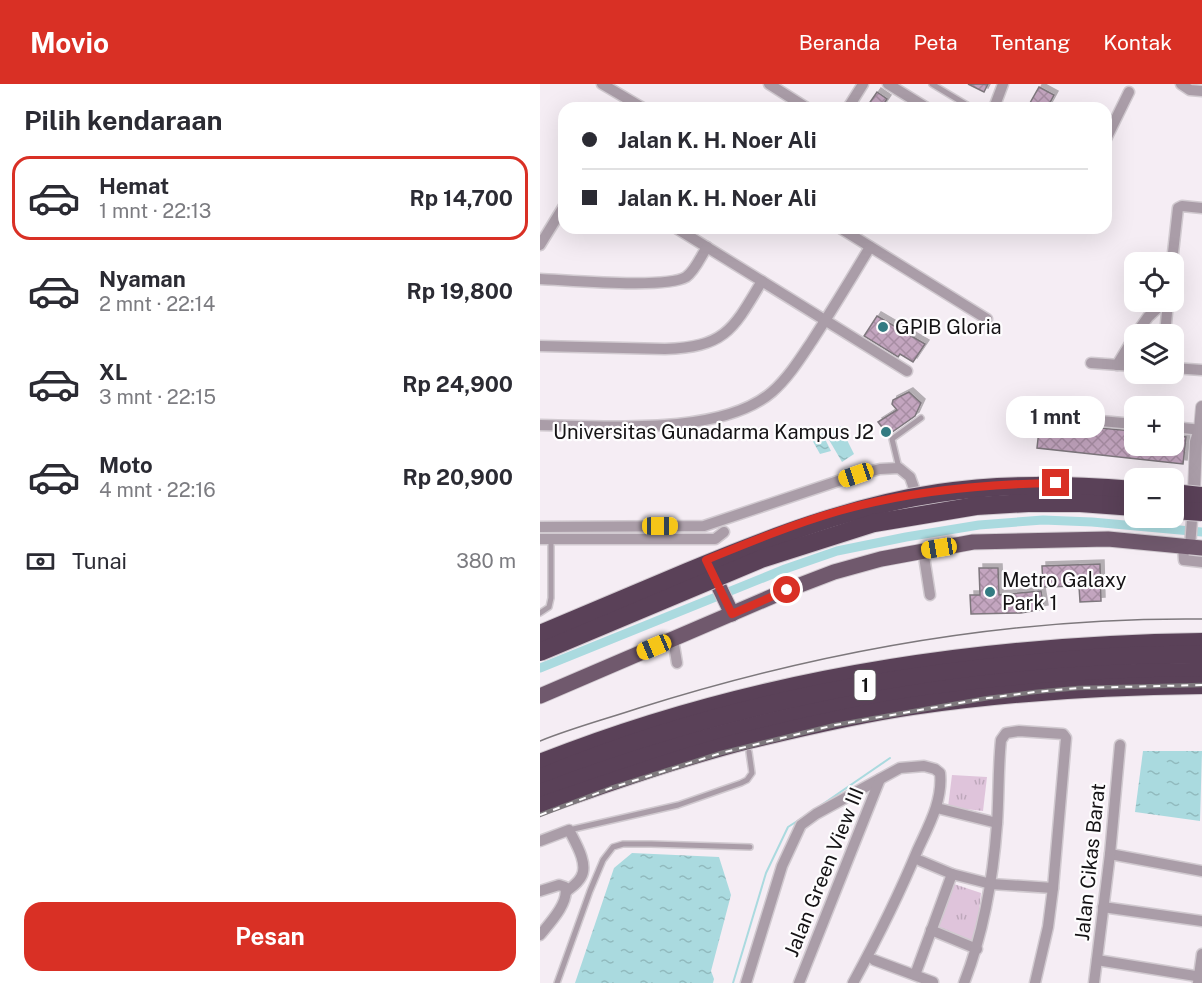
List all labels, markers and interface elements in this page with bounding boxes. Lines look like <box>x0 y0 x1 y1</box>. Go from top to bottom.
text: Movio <box>30 26 109 59</box>
text: Beranda <box>799 30 880 55</box>
text: Peta <box>913 30 958 55</box>
text: Tentang <box>991 30 1070 55</box>
text: Kontak <box>1103 30 1172 55</box>
text: Pilih kendaraan <box>24 104 223 136</box>
text: Jalan K. H. Noer Ali <box>618 127 817 153</box>
icon: car <box>27 171 81 225</box>
text: Hemat <box>99 173 169 199</box>
text: Rp 14,700 <box>410 185 513 211</box>
text: Jalan K. H. Noer Ali <box>618 185 817 211</box>
text: 1 mnt · 22:13 <box>99 199 211 223</box>
map controls <box>1124 252 1184 528</box>
button: locate <box>1124 252 1184 312</box>
icon: car <box>27 264 81 318</box>
text: Nyaman <box>99 266 186 292</box>
text: Rp 19,800 <box>407 278 513 304</box>
text: 2 mnt · 22:14 <box>99 292 215 316</box>
place label: GPIB Gloria <box>895 315 1002 339</box>
marker: GPIB Gloria <box>876 320 890 334</box>
button: layers <box>1124 324 1184 384</box>
icon: car <box>27 357 81 411</box>
text: XL <box>99 359 127 385</box>
text: Rp 24,900 <box>402 371 513 397</box>
text: 3 mnt · 22:15 <box>99 385 216 409</box>
callout: 1 mnt <box>1006 396 1106 438</box>
button: + <box>1124 396 1184 456</box>
text: 1 mnt <box>1030 405 1081 429</box>
place label: Universitas Gunadarma Kampus J2 <box>553 420 874 444</box>
marker: Universitas Gunadarma Kampus J2 <box>879 425 893 439</box>
icon: car <box>27 450 81 504</box>
text: Moto <box>99 452 153 478</box>
car <box>836 461 876 489</box>
text: Rp 20,900 <box>403 464 513 490</box>
button: − <box>1124 468 1184 528</box>
route end <box>1042 469 1069 496</box>
text: 4 mnt · 22:16 <box>99 478 216 502</box>
car <box>642 517 678 535</box>
car <box>920 536 958 560</box>
icon: cash <box>24 545 57 578</box>
text: Tunai <box>72 548 127 574</box>
text: 380 m <box>456 549 516 573</box>
place label: Metro Galaxy Park 1 <box>1002 568 1127 615</box>
route start <box>773 576 800 603</box>
marker: Metro Galaxy Park 1 <box>983 585 997 599</box>
car <box>634 632 674 662</box>
road number: 1 <box>854 670 876 700</box>
street label: Jalan Cikas Barat <box>1070 782 1110 942</box>
street label: Jalan Green View III <box>779 784 869 960</box>
button: Pesan <box>24 902 516 971</box>

